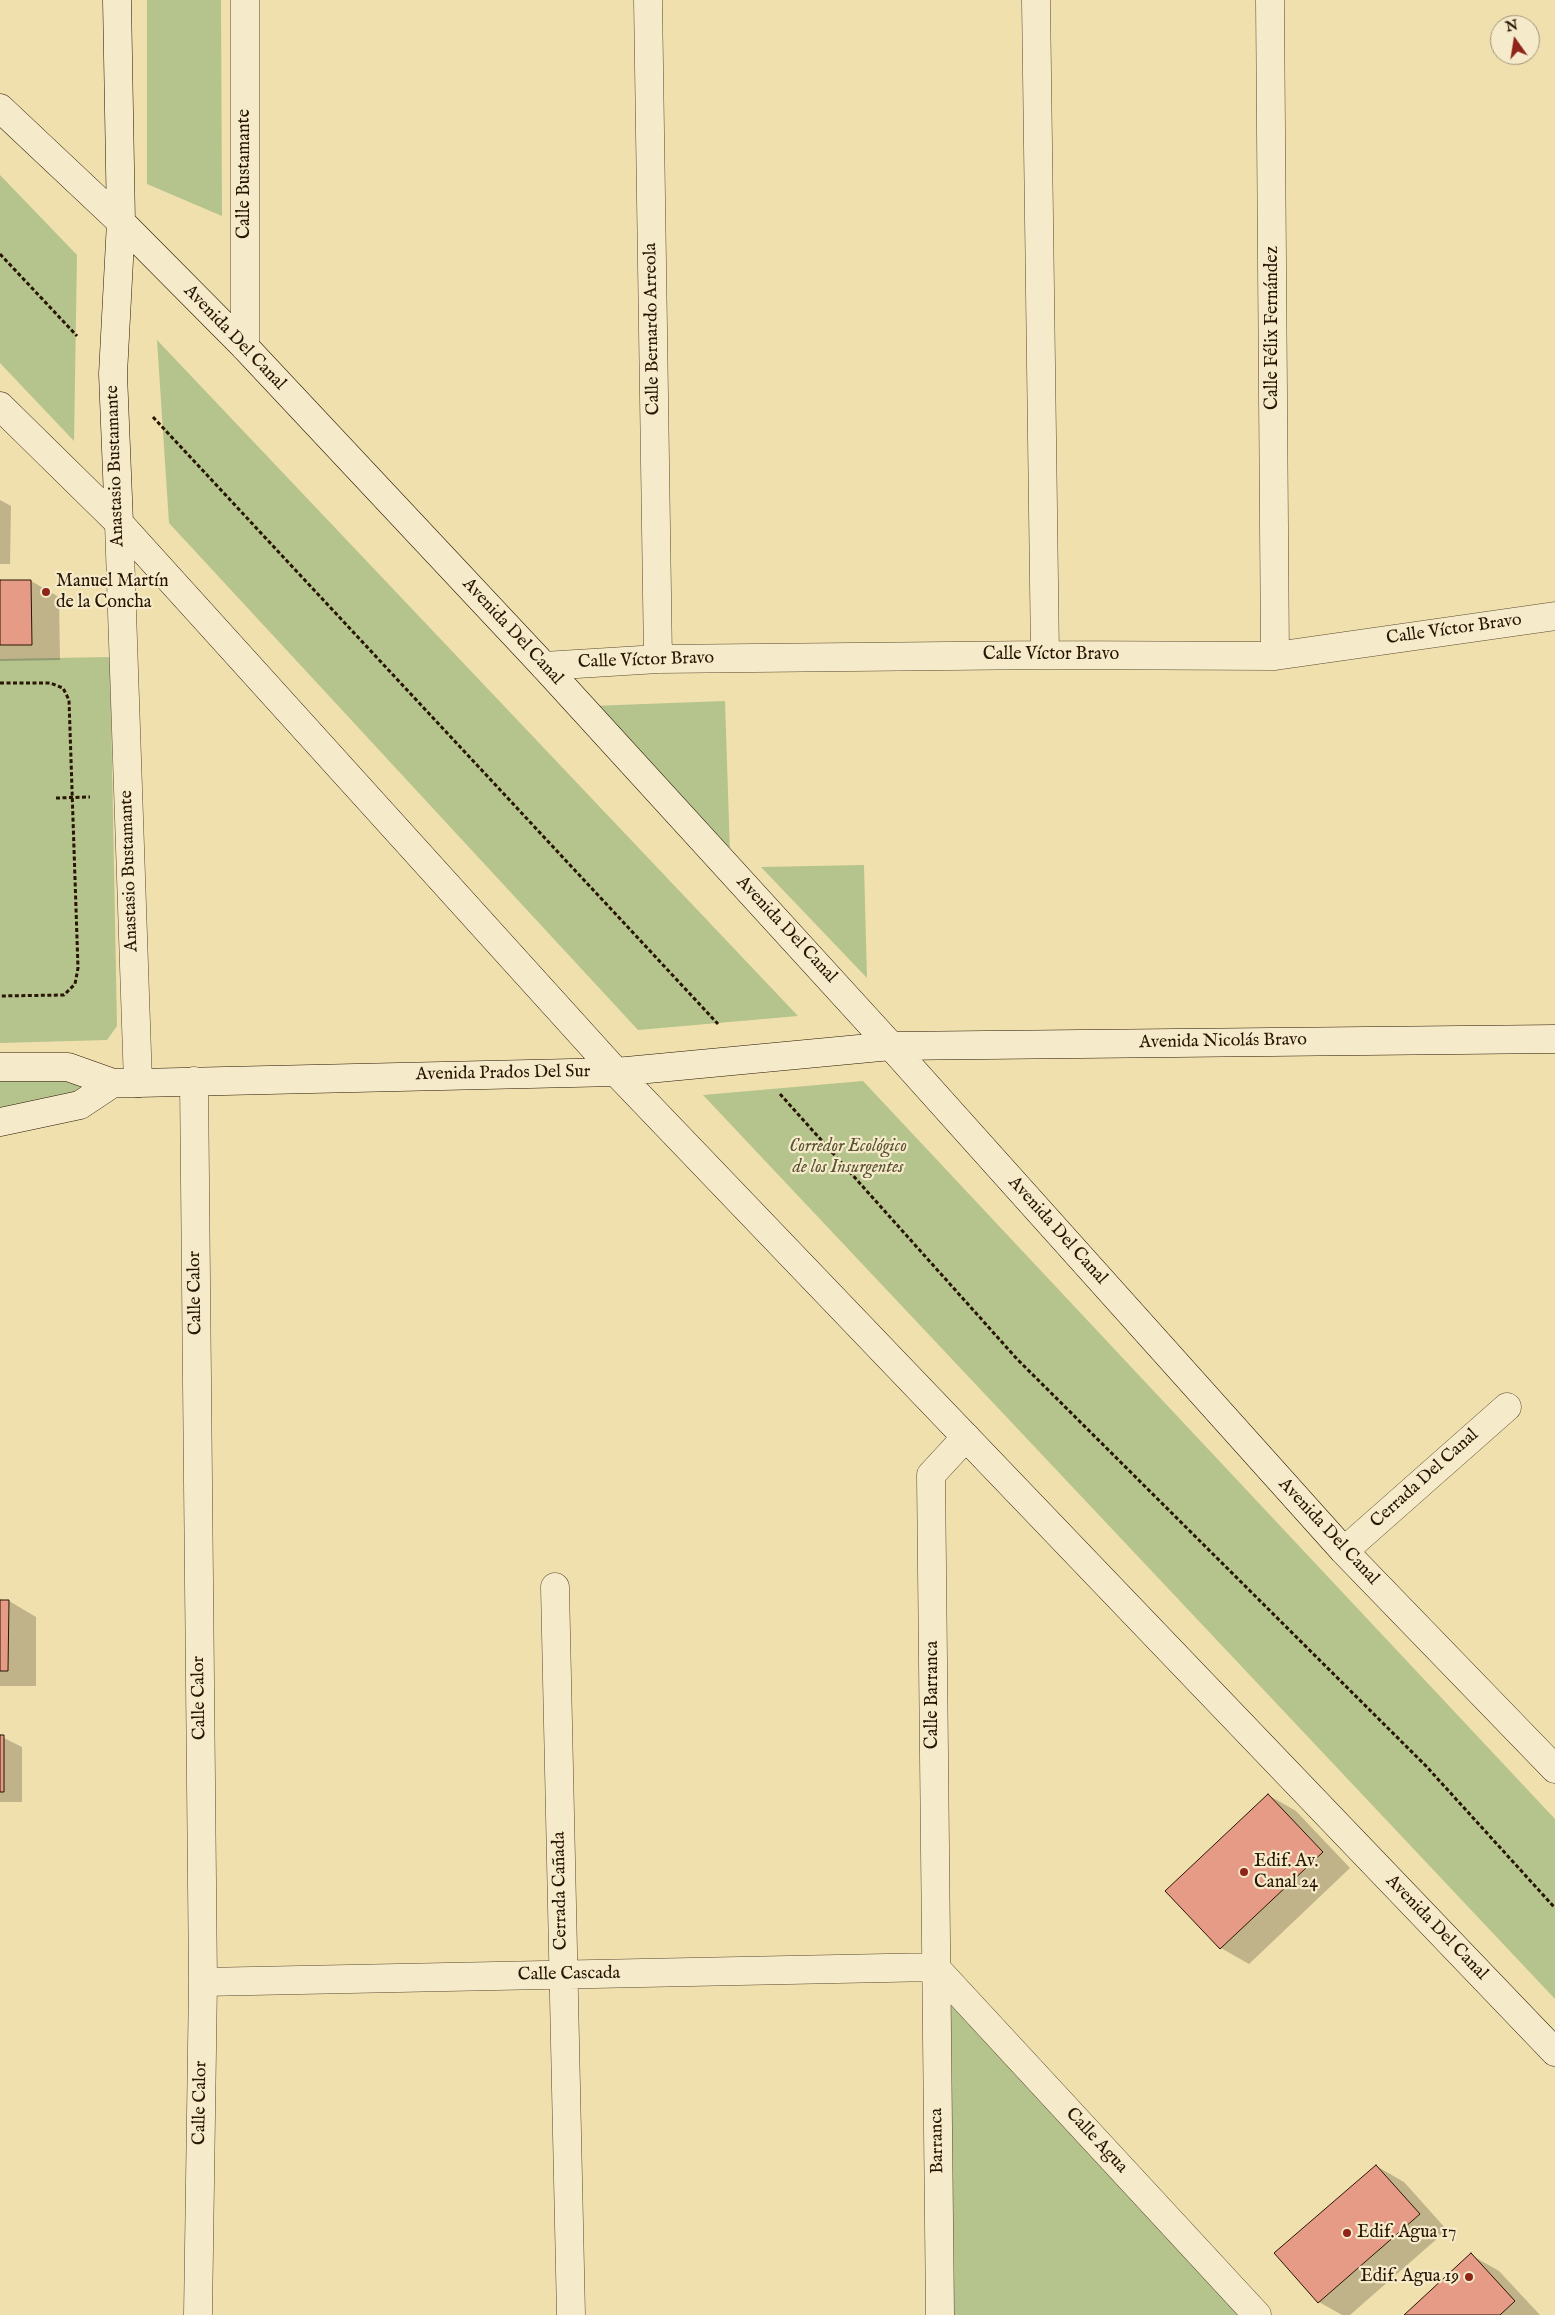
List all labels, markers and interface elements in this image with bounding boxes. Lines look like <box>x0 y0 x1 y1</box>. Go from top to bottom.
north arrow <box>1490 15 1540 65</box>
text: N <box>1504 16 1520 36</box>
street label: Calle Bustamante <box>234 109 256 239</box>
street label: Calle Bernardo Arreola <box>641 243 665 415</box>
street label: Calle Félix Fernández <box>1262 246 1284 410</box>
street label: Avenida Del Canal <box>178 281 290 395</box>
street label: Anastasio Bustamante <box>102 385 130 547</box>
place label: Manuel Martín de la Concha <box>56 571 169 614</box>
street label: Avenida Del Canal <box>457 574 567 690</box>
marker: Manuel Martín de la Concha <box>40 586 52 598</box>
street label: Calle Víctor Bravo <box>1385 610 1523 650</box>
street label: Calle Víctor Bravo <box>983 644 1119 666</box>
street label: Calle Víctor Bravo <box>577 648 715 674</box>
street label: Anastasio Bustamante <box>116 790 144 952</box>
street label: Avenida Del Canal <box>731 872 841 988</box>
street label: Avenida Nicolás Bravo <box>1139 1030 1307 1054</box>
street label: Avenida Prados Del Sur <box>415 1062 591 1086</box>
park label: Corredor Ecológico de los Insurgentes <box>789 1136 907 1178</box>
street label: Avenida Del Canal <box>1003 1172 1111 1290</box>
street label: Calle Calor <box>184 1251 208 1335</box>
street label: Cerrada Del Canal <box>1367 1425 1483 1533</box>
street label: Avenida Del Canal <box>1273 1474 1383 1590</box>
street label: Calle Barranca <box>922 1641 944 1749</box>
street label: Calle Calor <box>188 1656 212 1740</box>
street label: Cerrada Cañada <box>549 1831 573 1951</box>
place label: Edif. Av. Canal 24 <box>1254 1851 1318 1894</box>
marker: Edif. Av. Canal 24 <box>1238 1866 1250 1878</box>
street label: Avenida Del Canal <box>1380 1871 1492 1985</box>
street label: Calle Cascada <box>518 1963 620 1987</box>
street label: Calle Calor <box>189 2061 213 2145</box>
street label: Calle Agua <box>1060 2104 1132 2178</box>
street label: Barranca <box>927 2108 949 2174</box>
place label: Edif. Agua 17 <box>1357 2222 1456 2244</box>
marker: Edif. Agua 17 <box>1341 2227 1353 2239</box>
place label: Edif. Agua 19 <box>1360 2266 1459 2288</box>
marker: Edif. Agua 19 <box>1463 2271 1475 2283</box>

